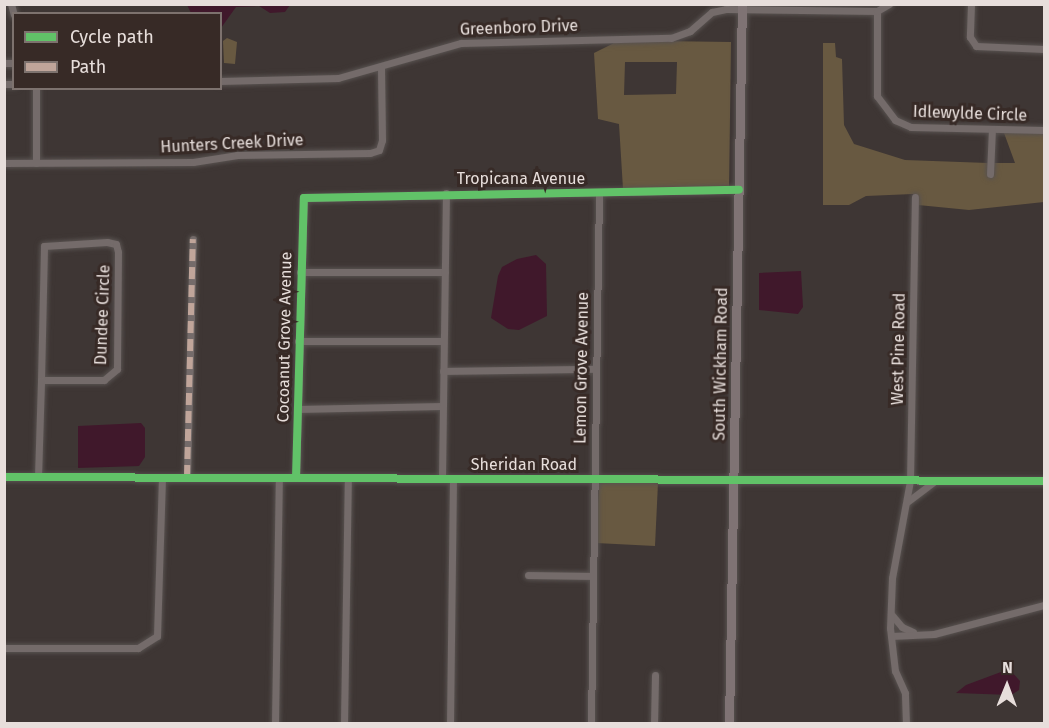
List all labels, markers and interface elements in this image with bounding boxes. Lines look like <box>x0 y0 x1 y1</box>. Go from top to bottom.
legend <box>12 12 222 90</box>
street label: Greenboro Drive <box>460 16 578 40</box>
text: Cycle path <box>70 26 154 48</box>
text: Path <box>70 56 106 78</box>
street label: Idlewylde Circle <box>913 102 1027 126</box>
street label: Hunters Creek Drive <box>160 131 304 157</box>
street label: Tropicana Avenue <box>457 169 585 189</box>
street label: Cocoanut Grove Avenue <box>274 251 296 423</box>
street label: Dundee Circle <box>92 265 114 365</box>
street label: South Wickham Road <box>710 287 732 441</box>
street label: Lemon Grove Avenue <box>571 292 593 444</box>
street label: West Pine Road <box>888 293 910 405</box>
street label: Sheridan Road <box>471 455 577 475</box>
north arrow <box>977 656 1037 716</box>
text: N <box>1002 658 1013 677</box>

